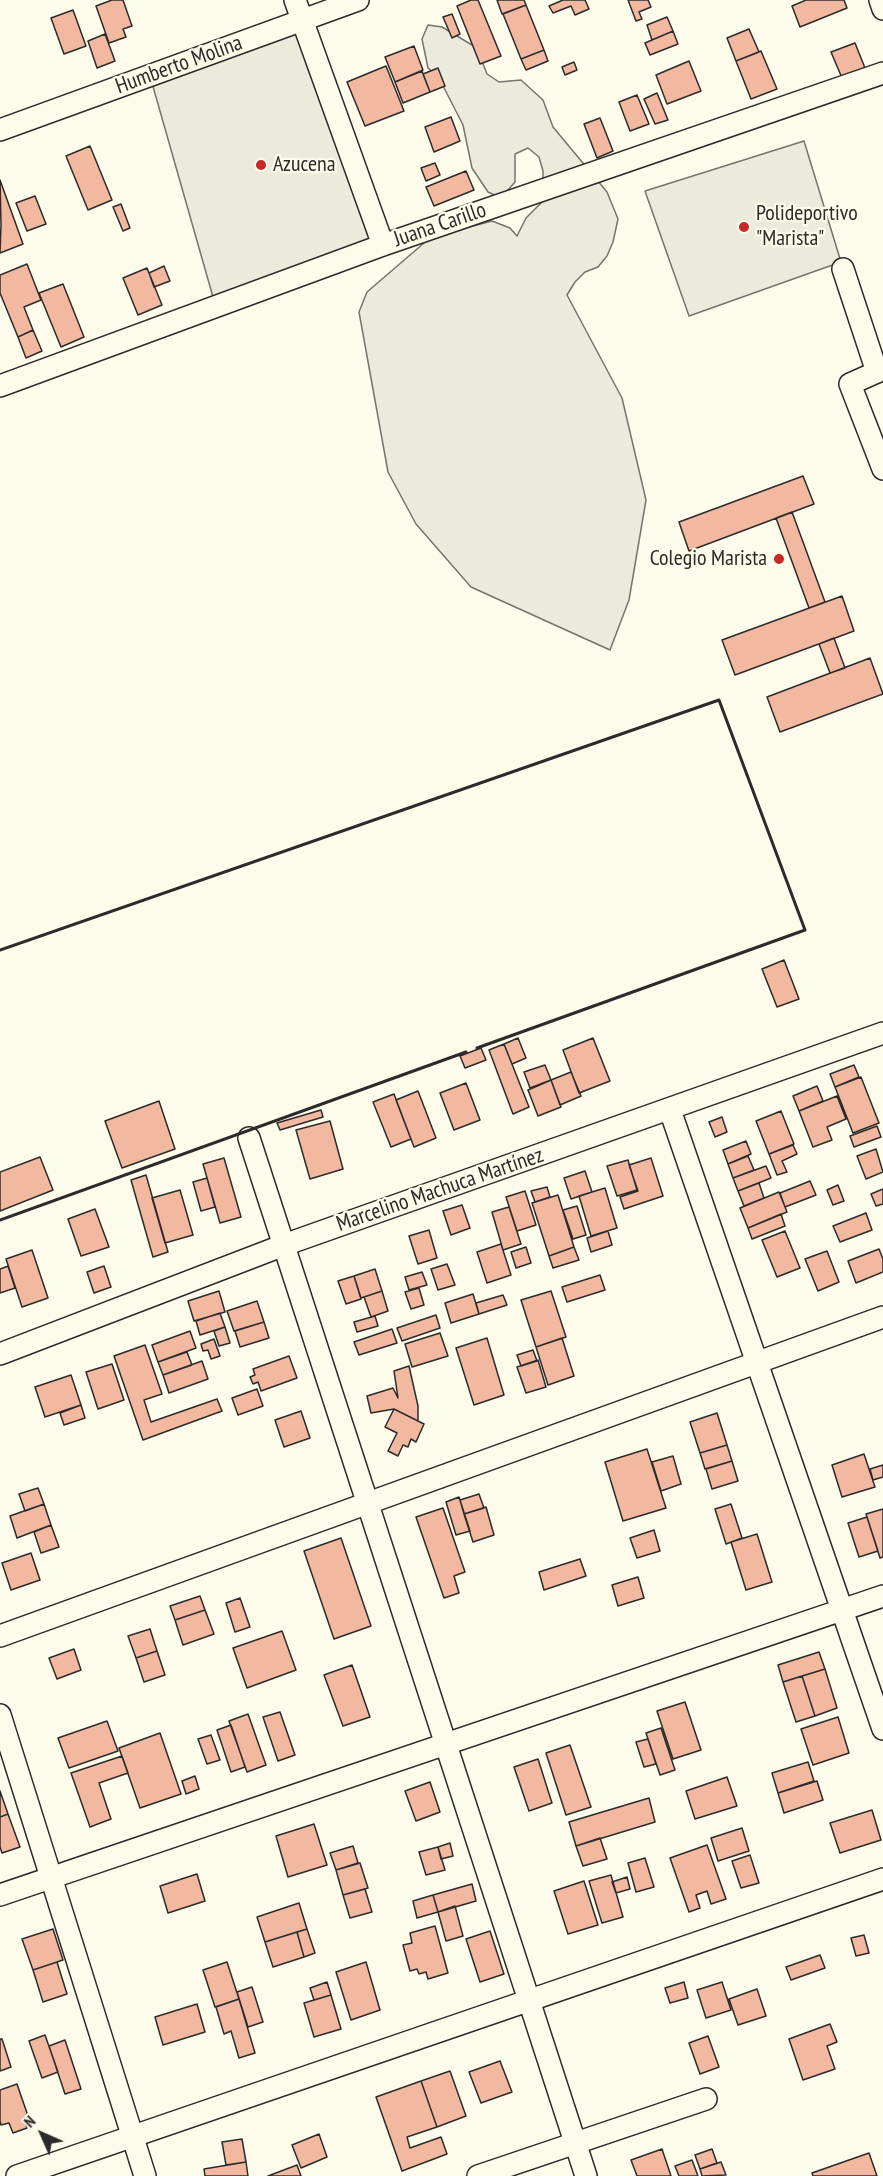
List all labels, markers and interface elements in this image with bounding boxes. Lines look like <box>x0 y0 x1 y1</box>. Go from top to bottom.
street label: Humberto Molina <box>112 30 246 100</box>
place label: Azucena <box>273 152 336 178</box>
marker: Azucena <box>254 158 268 172</box>
street label: Juana Carillo <box>390 197 490 253</box>
place label: Polideportivo "Marista" <box>756 201 858 252</box>
marker: Polideportivo "Marista" <box>737 220 751 234</box>
place label: Colegio Marista <box>650 546 767 572</box>
marker: Colegio Marista <box>772 552 786 566</box>
street label: Marcelino Machuca Martínez <box>333 1142 547 1238</box>
north arrow <box>12 2104 72 2164</box>
text: N <box>19 2111 39 2131</box>

